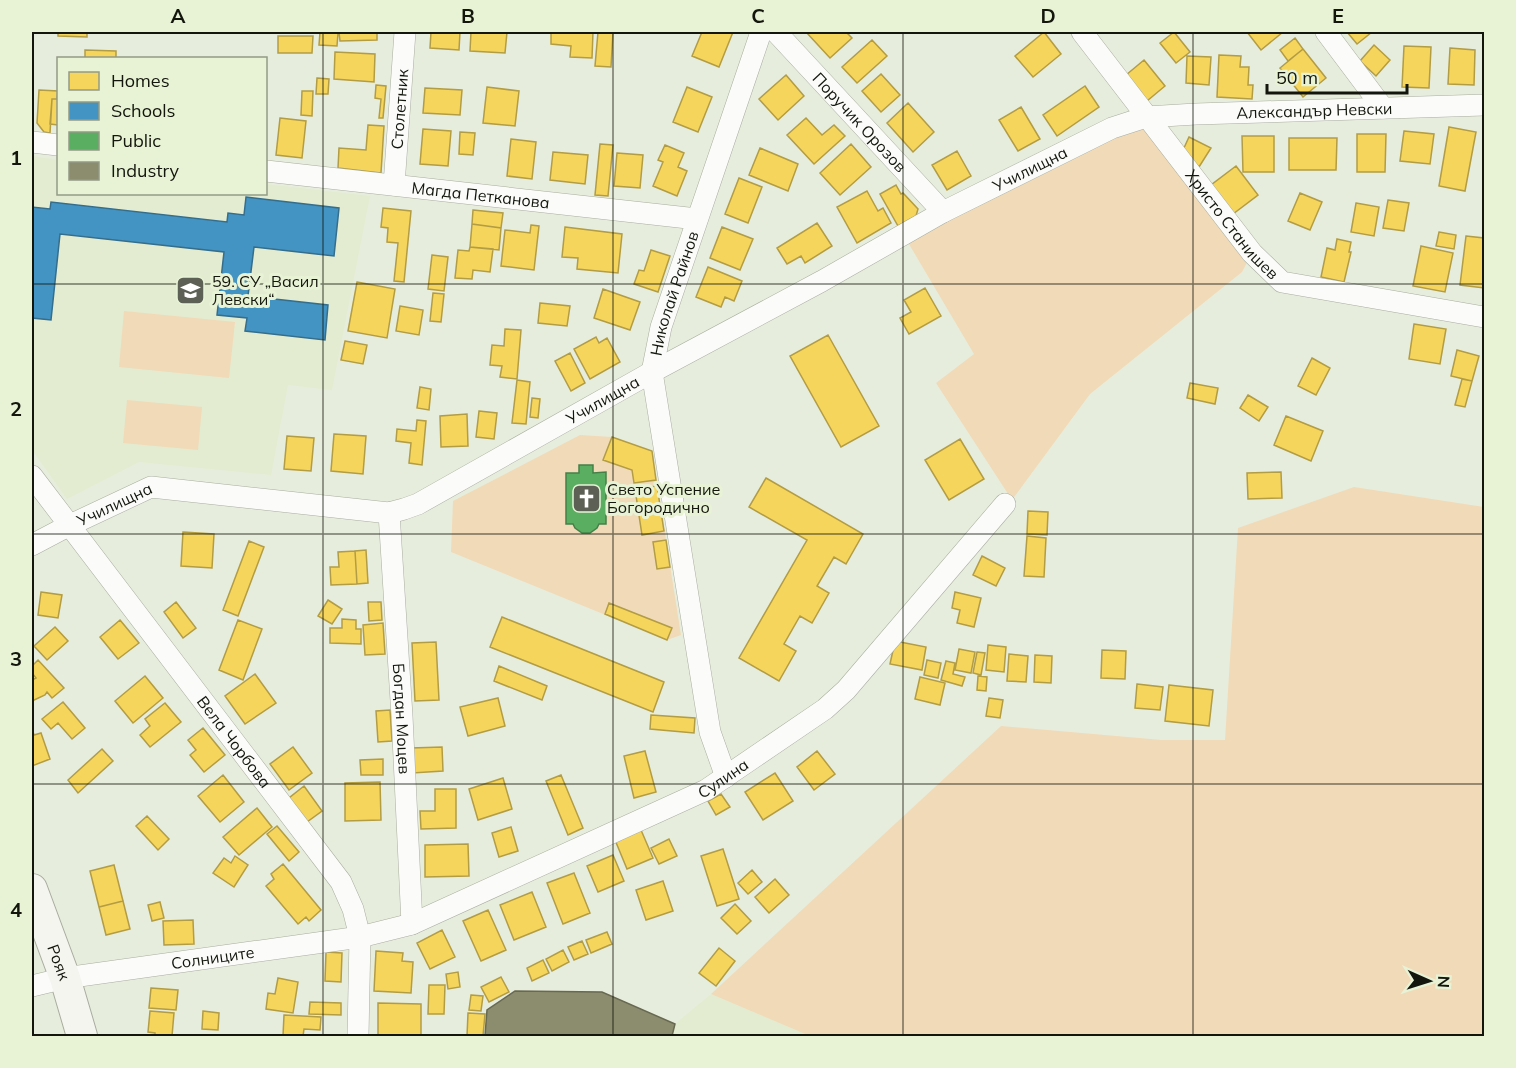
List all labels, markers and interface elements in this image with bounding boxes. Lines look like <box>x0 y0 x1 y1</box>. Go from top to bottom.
text: A <box>171 3 186 28</box>
text: B <box>461 3 475 28</box>
text: C <box>751 3 765 28</box>
text: D <box>1040 3 1056 28</box>
text: E <box>1332 3 1344 28</box>
legend <box>57 57 267 195</box>
scale bar <box>1267 57 1406 95</box>
text: 50 m <box>1276 66 1318 89</box>
street label: Столетник <box>387 68 412 150</box>
street label: Поручик Орозов <box>808 68 911 176</box>
text: Homes <box>111 69 170 92</box>
street label: Александър Невски <box>1236 98 1393 123</box>
text: Schools <box>111 99 176 122</box>
text: Public <box>111 129 161 152</box>
street label: Училищна <box>988 142 1071 196</box>
text: 1 <box>10 145 22 170</box>
text: Industry <box>111 159 180 182</box>
street label: Христо Станишев <box>1181 165 1283 283</box>
street label: Магда Петканова <box>411 177 551 213</box>
street label: Николай Райнов <box>645 228 703 358</box>
place label: 59. СУ „Васил Левски“ <box>212 271 319 309</box>
school or university icon: 59. СУ „Васил Левски“ <box>175 274 207 306</box>
street label: Училищна <box>561 371 643 429</box>
text: 2 <box>10 396 22 421</box>
street label: Училищна <box>73 478 155 531</box>
place label: Свето Успение Богородично <box>607 479 721 517</box>
church icon: Свето Успение Богородично <box>570 482 602 514</box>
text: 3 <box>10 646 22 671</box>
street label: Богдан Моцев <box>389 662 415 775</box>
street label: Вела Чорбова <box>193 692 276 792</box>
street label: Сулина <box>695 754 752 802</box>
text: 4 <box>10 897 22 922</box>
street label: Рояк <box>43 941 75 983</box>
street label: Солниците <box>170 942 256 973</box>
north arrow <box>1399 951 1459 1011</box>
text: N <box>1434 975 1454 988</box>

